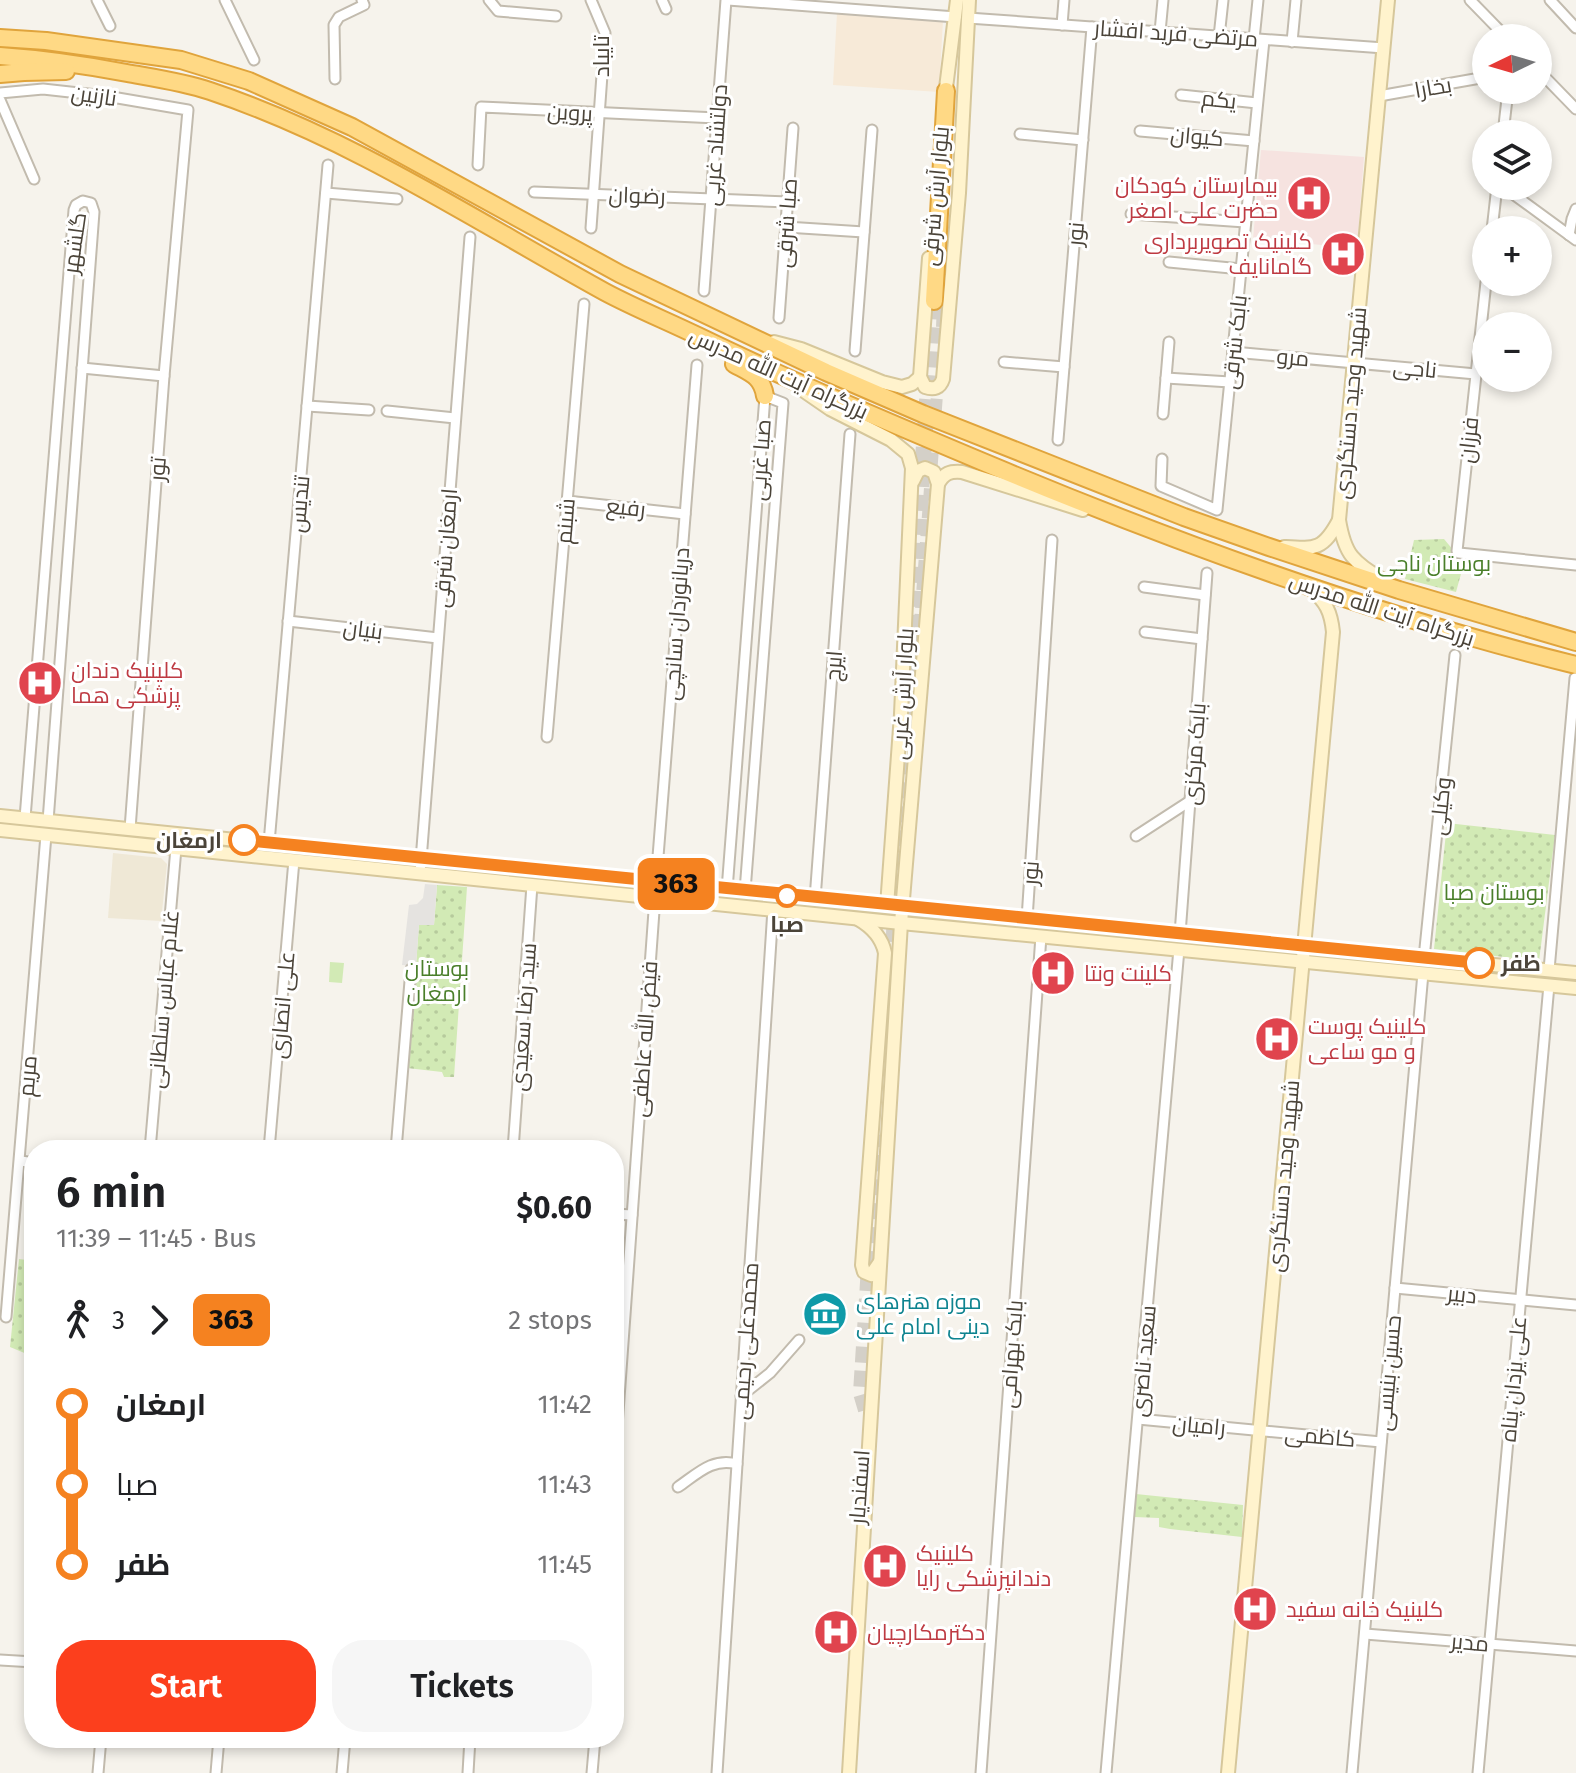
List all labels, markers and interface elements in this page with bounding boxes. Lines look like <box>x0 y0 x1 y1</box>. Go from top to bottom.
street label: مرتضی فرید افشار <box>1091 14 1259 53</box>
north arrow <box>1472 24 1552 104</box>
map controls <box>1472 24 1552 392</box>
street label: تایباد <box>588 35 615 77</box>
street label: بخارا <box>1412 71 1454 104</box>
street label: نازنین <box>69 79 119 112</box>
street label: دولتشاد غربی <box>698 83 733 207</box>
street label: یکم <box>1200 84 1238 117</box>
street label: پروین <box>546 98 594 128</box>
button: layers <box>1472 120 1552 200</box>
street label: کیوان <box>1169 121 1225 152</box>
street label: بلوار آرش شرقی <box>916 125 955 267</box>
place label: بیمارستان کودکان حضرت علی اصغر <box>1115 172 1278 224</box>
hospital icon: بیمارستان کودکان حضرت علی اصغر <box>1285 174 1333 222</box>
street label: صبا شرقی <box>770 177 803 269</box>
street label: رضوان <box>608 181 666 210</box>
street label: گلشهر <box>57 211 92 277</box>
button: + <box>1472 216 1552 296</box>
street label: نور <box>1061 221 1090 249</box>
place label: کلینیک تصویربرداری گامانایف <box>1144 228 1312 280</box>
hospital icon: کلینیک تصویربرداری گامانایف <box>1319 230 1367 278</box>
street label: بابک شرقی <box>1216 293 1253 391</box>
street label: شهید وحید دستگردی <box>1329 306 1372 500</box>
button: − <box>1472 312 1552 392</box>
street label: بزرگراه آیت الله مدرس <box>685 321 873 425</box>
street label: مرو <box>1275 343 1310 372</box>
street label: ناجی <box>1392 353 1438 384</box>
street label: فرزان <box>1453 416 1484 464</box>
street label: صبا غربی <box>744 418 777 502</box>
street label: تور <box>143 456 172 484</box>
street label: تندیس <box>284 474 315 534</box>
street label: ارمغان شرقی <box>428 487 463 609</box>
street label: رفیع <box>605 492 647 524</box>
street label: شبنم <box>550 497 583 545</box>
street label: دریانوردان سانچی <box>658 547 696 702</box>
park label: بوستان ناجی <box>1377 550 1491 577</box>
street label: بزرگراه آیت الله مدرس <box>1286 566 1478 652</box>
street label: بنیان <box>341 614 384 645</box>
street label: بلوار آرش غربی <box>886 627 919 761</box>
street label: ایرج <box>819 650 849 683</box>
place label: کلینیک دندان پزشکی هما <box>71 657 184 710</box>
hospital icon: کلینیک دندان پزشکی هما <box>16 659 64 707</box>
street label: بابک مرکزی <box>1177 702 1212 806</box>
street label: وكيلی <box>1424 776 1457 837</box>
marker: ارمغان <box>229 825 259 855</box>
place label: ارمغان <box>156 827 222 854</box>
line badge: 363 <box>630 858 722 910</box>
street label: نور <box>1016 860 1045 888</box>
text: 363 <box>654 867 698 900</box>
park label: بوستان صبا <box>1443 879 1545 906</box>
marker: صبا <box>776 885 798 907</box>
street label: غلام عباس سلطانی <box>142 909 187 1090</box>
place label: صبا <box>770 911 804 938</box>
street label: سید رضا سعیدی <box>505 942 542 1092</box>
marker: ظفر <box>1464 948 1494 978</box>
hospital icon: کلینت ونتا <box>1029 949 1077 997</box>
street label: علی انصاری <box>264 950 301 1060</box>
place label: ظفر <box>1500 950 1541 977</box>
park label: بوستان ارمغان <box>405 955 469 1007</box>
street label: فیض الله عاطفی <box>625 960 663 1118</box>
place label: کلینت ونتا <box>1084 960 1172 987</box>
place label: کلینیک پوست و مو ساعی <box>1308 1013 1426 1065</box>
hospital icon: کلینیک پوست و مو ساعی <box>1253 1015 1301 1063</box>
street label: مریم <box>12 1054 45 1098</box>
street label: شهید وحید دستگردی <box>1262 1079 1305 1273</box>
text: 6 min <box>56 1166 166 1219</box>
text: $0.60 <box>517 1190 592 1226</box>
text: 11:39 – 11:45 · Bus <box>56 1223 256 1254</box>
street label: محمدعلی رحیمی <box>727 1261 764 1421</box>
street label: دبیر <box>1444 1279 1478 1309</box>
place label: موزه هنرهای دینی امام علی <box>856 1288 990 1342</box>
museum icon: موزه هنرهای دینی امام علی <box>801 1290 849 1338</box>
icon: walk <box>56 1298 100 1342</box>
icon: forward <box>137 1298 181 1342</box>
street label: بابک بهرامی <box>994 1299 1029 1409</box>
text: 363 <box>209 1303 254 1336</box>
street label: سعید ناصری <box>1125 1304 1162 1418</box>
text: 3 <box>112 1305 125 1336</box>
text: 2 stops <box>508 1305 592 1336</box>
street label: حسین بنیسی <box>1370 1314 1407 1432</box>
street label: علی یزدان پناه <box>1495 1315 1533 1443</box>
text: ارمغان <box>116 1387 206 1423</box>
text: 11:42 <box>538 1389 592 1420</box>
street label: رامیان <box>1171 1410 1227 1441</box>
street label: کاظمی <box>1283 1420 1356 1453</box>
street label: اسفندیار <box>843 1449 876 1527</box>
text: صبا <box>116 1467 158 1503</box>
text: 11:43 <box>537 1469 592 1500</box>
place label: کلینیک دندانپزشکی رایا <box>916 1540 1051 1593</box>
hospital icon: کلینیک دندانپزشکی رایا <box>861 1542 909 1590</box>
text: ظفر <box>116 1547 170 1583</box>
text: 11:45 <box>537 1549 592 1580</box>
hospital icon: کلینیک خانه سفید <box>1231 1585 1279 1633</box>
place label: کلینیک خانه سفید <box>1286 1596 1443 1623</box>
hospital icon: دكترمكارچيان <box>812 1608 860 1656</box>
place label: دكترمكارچيان <box>867 1619 985 1647</box>
street label: مدیر <box>1448 1627 1490 1658</box>
button: Start <box>56 1640 316 1732</box>
button: Tickets <box>332 1640 592 1732</box>

